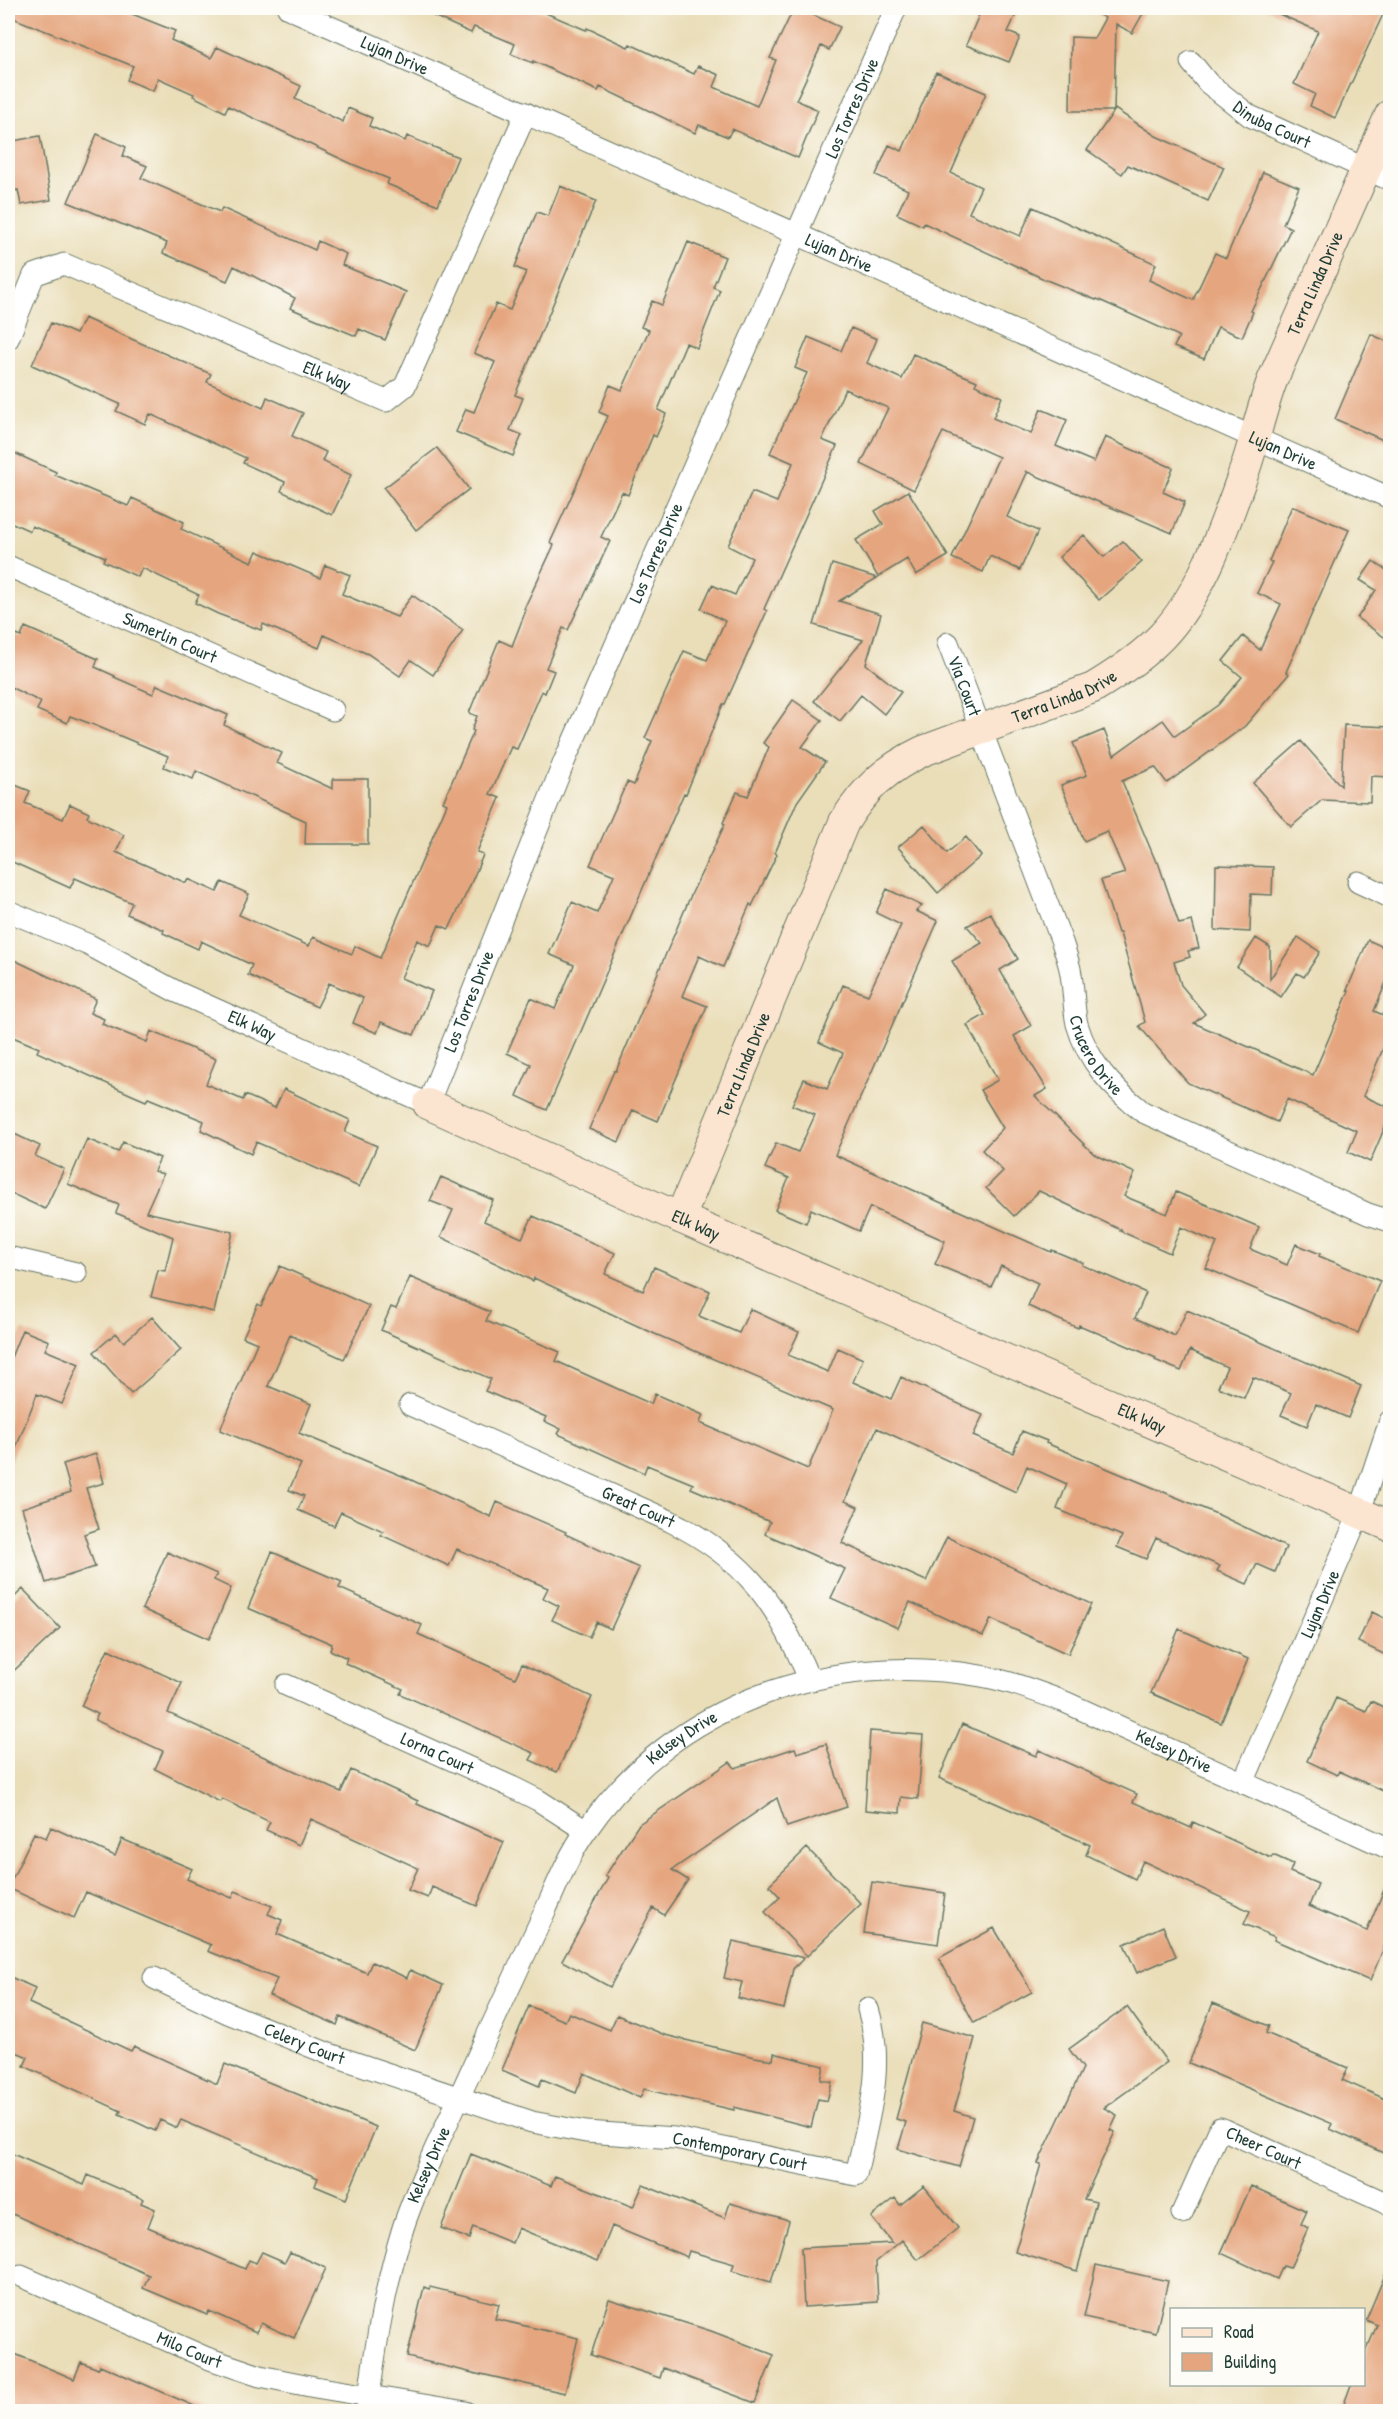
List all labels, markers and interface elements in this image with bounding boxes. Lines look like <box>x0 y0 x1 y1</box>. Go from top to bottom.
street label: Lujan Drive <box>357 29 433 81</box>
street label: Los Torres Drive <box>819 54 884 162</box>
street label: Dinuba Court <box>1228 94 1316 155</box>
street label: Lujan Drive <box>801 227 877 278</box>
street label: Terra Linda Drive <box>1281 227 1349 339</box>
street label: Elk Way <box>299 354 356 397</box>
street label: Lujan Drive <box>1246 424 1321 476</box>
street label: Los Torres Drive <box>623 499 689 607</box>
street label: Sumerlin Court <box>119 605 222 669</box>
street label: Via Court <box>942 652 988 720</box>
street label: Terra Linda Drive <box>1008 663 1122 729</box>
street label: Los Torres Drive <box>437 947 500 1055</box>
street label: Elk Way <box>224 1003 281 1047</box>
street label: Terra Linda Drive <box>710 1008 776 1121</box>
street label: Crucero Drive <box>1064 1013 1129 1101</box>
street label: Elk Way <box>668 1203 725 1246</box>
street label: Elk Way <box>1114 1396 1170 1439</box>
street label: Great Court <box>598 1479 680 1534</box>
street label: Lujan Drive <box>1294 1566 1345 1641</box>
street label: Kelsey Drive <box>640 1704 721 1770</box>
street label: Kelsey Drive <box>1132 1723 1216 1779</box>
street label: Lorna Court <box>397 1725 479 1781</box>
street label: Celery Court <box>260 2016 349 2071</box>
street label: Cheer Court <box>1222 2119 1306 2176</box>
street label: Kelsey Drive <box>400 2122 456 2206</box>
street label: Contemporary Court <box>671 2125 810 2177</box>
legend <box>1170 2308 1365 2386</box>
text: Road <box>1224 2319 1254 2344</box>
street label: Milo Court <box>153 2325 226 2374</box>
text: Building <box>1224 2349 1276 2374</box>

